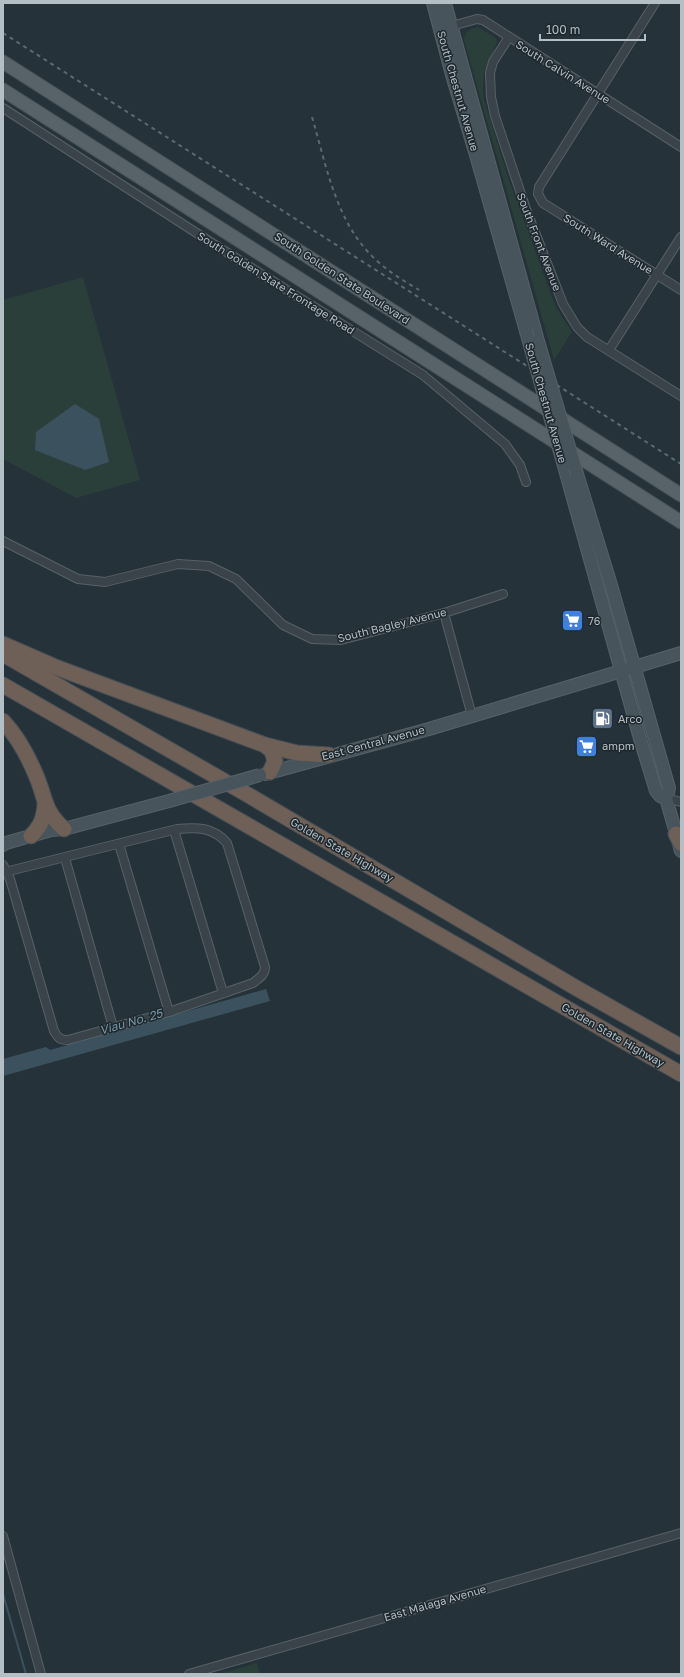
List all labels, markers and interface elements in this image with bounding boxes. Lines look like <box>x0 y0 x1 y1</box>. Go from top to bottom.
scale bar <box>540 16 645 42</box>
text: 100 m <box>546 22 580 37</box>
street label: South Chestnut Avenue <box>435 29 482 152</box>
street label: South Calvin Avenue <box>514 37 613 106</box>
street label: South Front Avenue <box>515 191 564 293</box>
street label: South Ward Avenue <box>561 211 655 276</box>
street label: South Golden State Frontage Road <box>195 229 357 337</box>
street label: South Golden State Boulevard <box>272 229 412 326</box>
street label: South Chestnut Avenue <box>523 341 570 464</box>
street label: South Bagley Avenue <box>336 605 448 644</box>
supermarket icon: 76 <box>560 608 586 634</box>
place label: 76 <box>588 614 601 627</box>
fuel station icon: Arco <box>590 706 616 732</box>
place label: Arco <box>618 712 643 725</box>
street label: East Central Avenue <box>320 722 426 763</box>
supermarket icon: ampm <box>573 733 599 759</box>
place label: ampm <box>602 739 634 752</box>
street label: Golden State Highway <box>288 815 396 884</box>
street label: Golden State Highway <box>559 1000 667 1069</box>
water label: Viau No. 25 <box>98 1005 165 1038</box>
street label: East Malaga Avenue <box>382 1582 487 1623</box>

